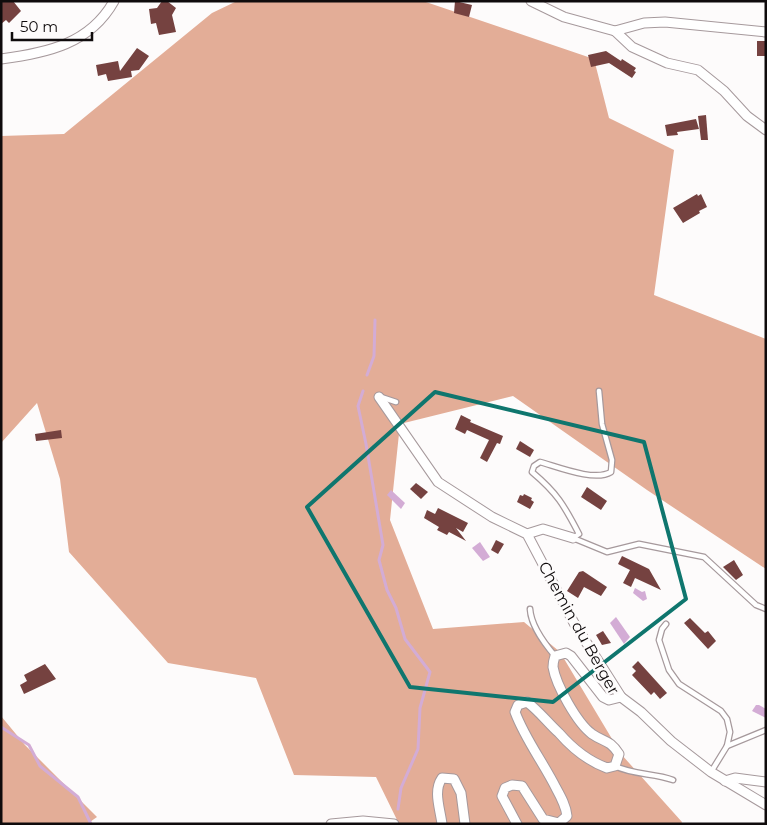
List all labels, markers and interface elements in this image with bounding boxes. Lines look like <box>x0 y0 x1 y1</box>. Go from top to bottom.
scale bar <box>12 10 92 42</box>
text: 50 m <box>20 17 58 36</box>
street label: Chemin du Berger <box>535 558 623 698</box>

